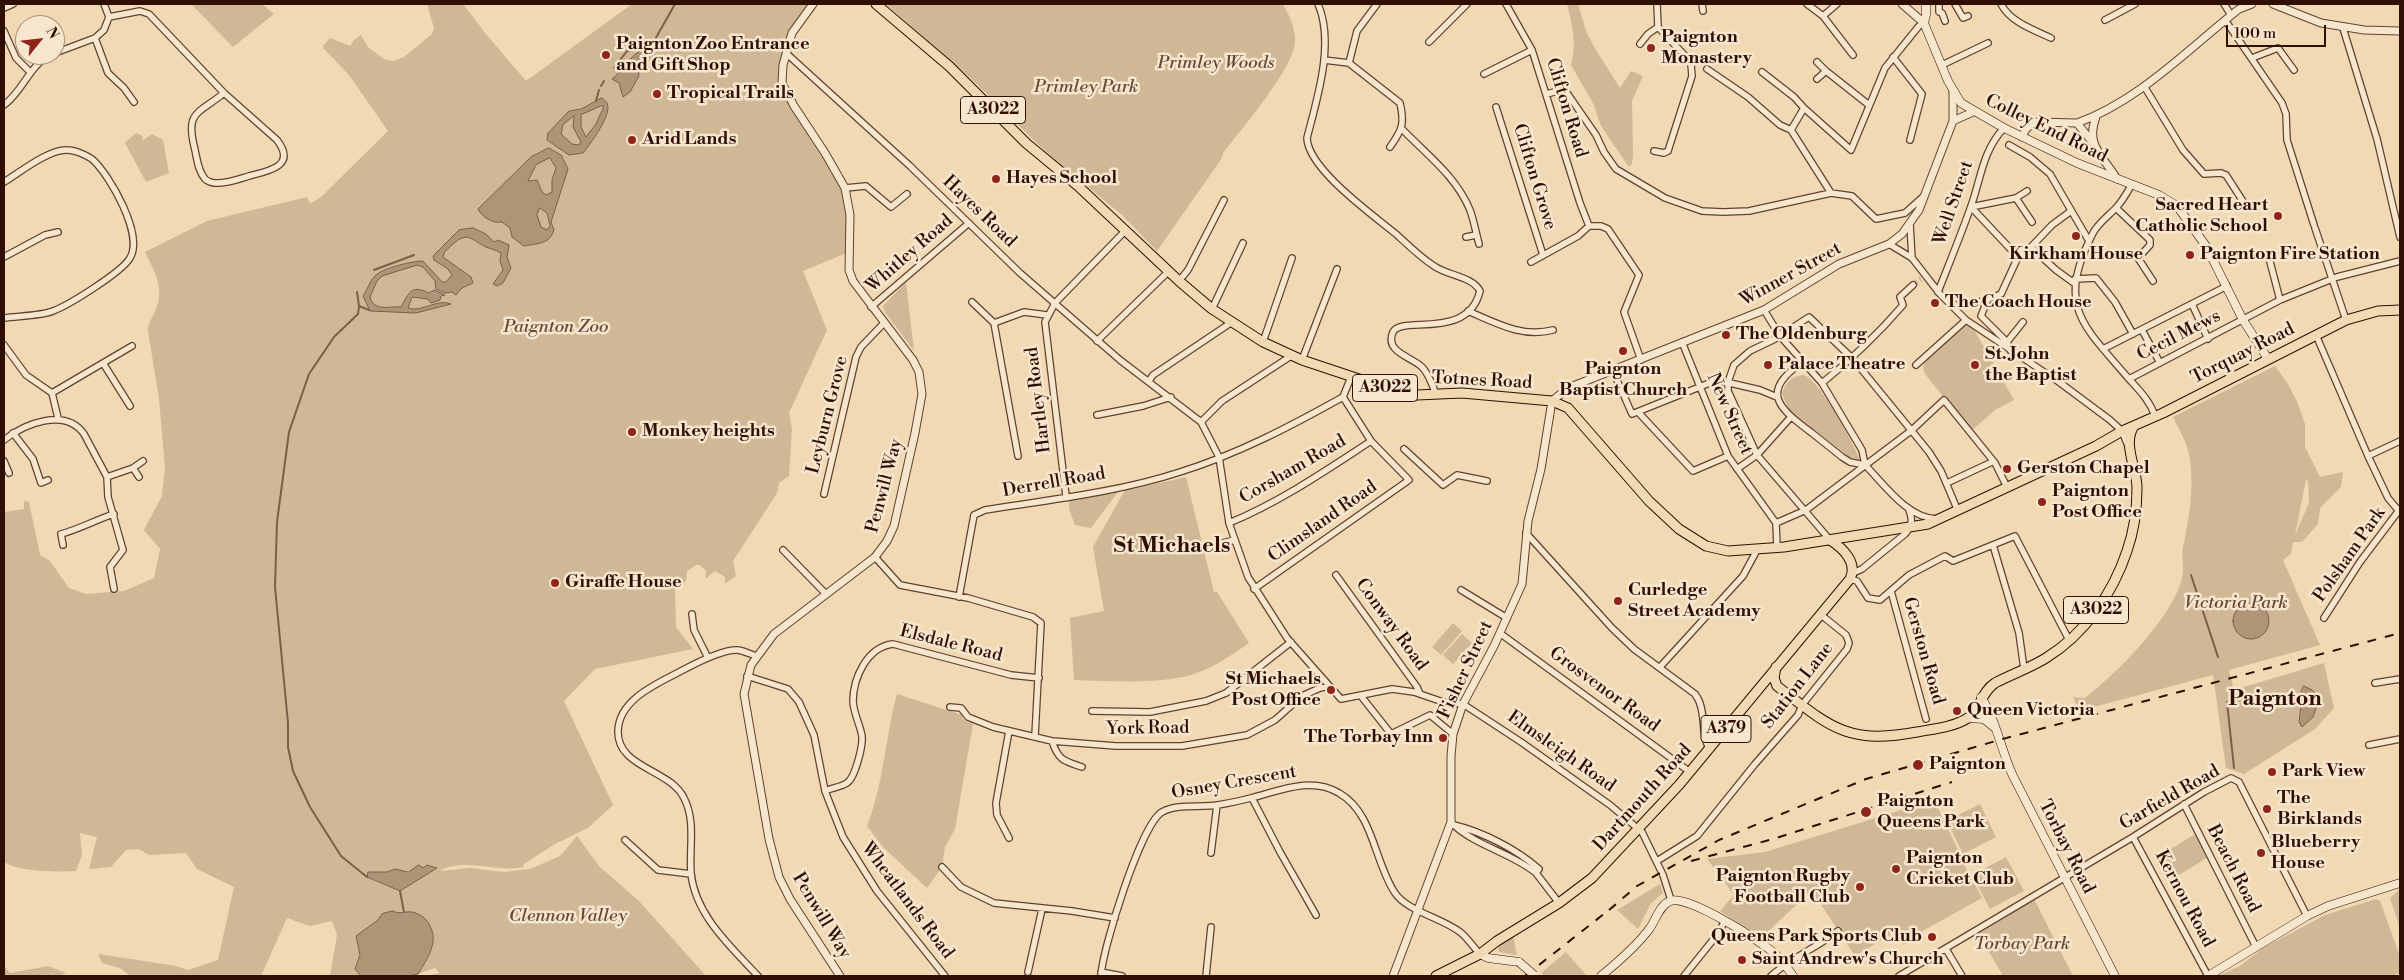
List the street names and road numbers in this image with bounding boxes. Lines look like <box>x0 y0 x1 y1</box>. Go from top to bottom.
street label: Clifton Road <box>1541 55 1591 161</box>
street label: Colley End Road <box>1981 90 2111 168</box>
road number: A3022 <box>960 96 1026 124</box>
street label: Clifton Grove <box>1508 121 1560 233</box>
street label: Well Street <box>1930 158 1978 248</box>
street label: Hayes Road <box>938 171 1020 253</box>
street label: Whitley Road <box>862 210 958 298</box>
street label: Winner Street <box>1737 238 1845 312</box>
street label: Cecil Mews <box>2134 306 2224 366</box>
street label: Torquay Road <box>2188 319 2298 389</box>
street label: Hartley Road <box>1022 346 1056 454</box>
street label: Leyburn Grove <box>803 354 853 476</box>
street label: Totnes Road <box>1431 368 1533 394</box>
street label: New Street <box>1701 370 1757 458</box>
road number: A3022 <box>1352 374 1418 402</box>
street label: Corsham Road <box>1236 431 1350 509</box>
street label: Penwill Way <box>862 437 908 535</box>
street label: Derrell Road <box>1001 463 1107 503</box>
street label: Climsland Road <box>1264 476 1382 568</box>
street label: Polsham Park <box>2309 503 2391 607</box>
street label: Conway Road <box>1350 575 1432 675</box>
street label: Gerston Road <box>1897 595 1949 707</box>
road number: A3022 <box>2064 596 2128 624</box>
street label: Fisher Street <box>1434 618 1498 722</box>
street label: Elsdale Road <box>898 621 1004 667</box>
street label: Station Lane <box>1758 638 1838 734</box>
street label: Grosvenor Road <box>1545 643 1663 737</box>
street label: Elmsleigh Road <box>1503 707 1619 797</box>
road number: A379 <box>1701 716 1751 742</box>
street label: York Road <box>1106 717 1190 741</box>
street label: Dartmouth Road <box>1589 740 1697 856</box>
street label: Osney Crescent <box>1170 761 1298 805</box>
street label: Garfield Road <box>2116 761 2224 835</box>
street label: Torbay Road <box>2033 797 2099 897</box>
street label: Beach Road <box>2202 821 2264 917</box>
street label: Wheatlands Road <box>856 838 958 964</box>
street label: Kernou Road <box>2149 847 2219 951</box>
street label: Penwill Way <box>787 869 855 963</box>

